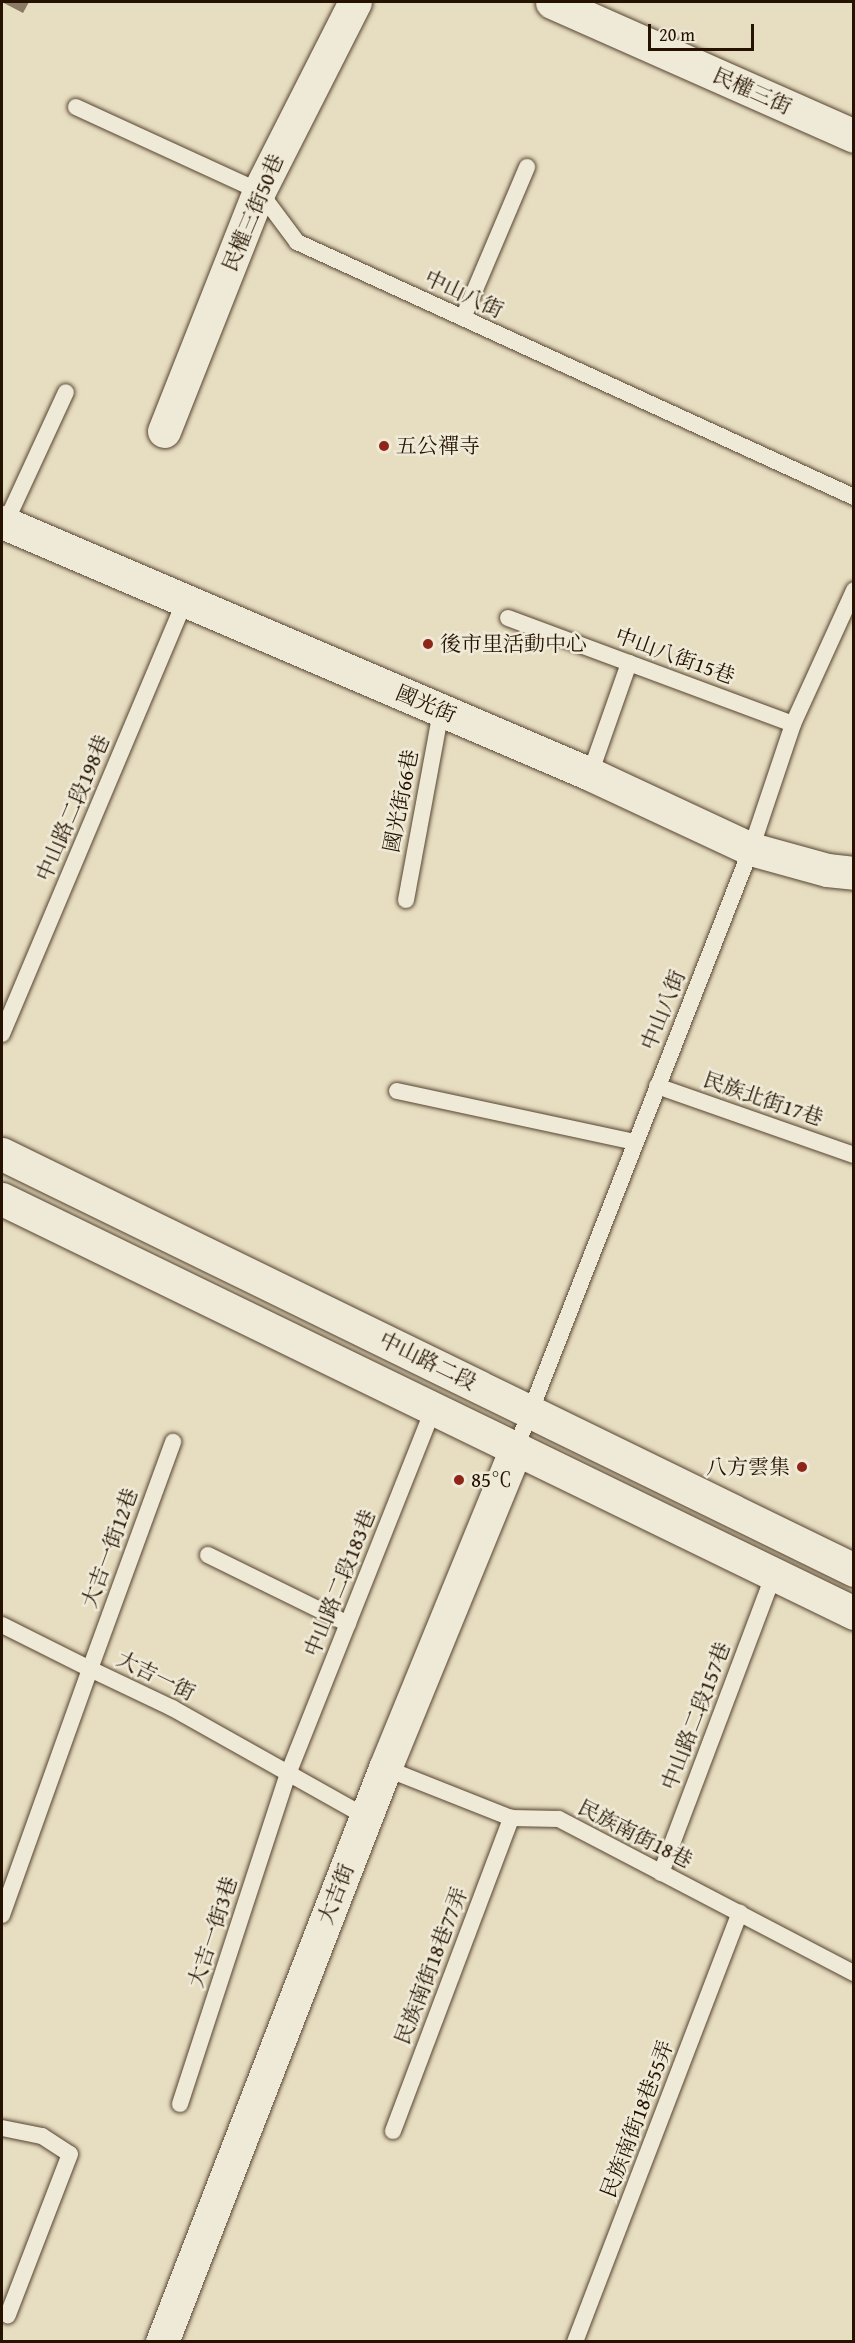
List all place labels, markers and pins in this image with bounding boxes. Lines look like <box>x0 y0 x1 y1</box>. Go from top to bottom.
place label: 五公禪寺 <box>396 433 480 459</box>
marker: 五公禪寺 <box>377 439 391 453</box>
place label: 後市里活動中心 <box>440 631 587 657</box>
marker: 後市里活動中心 <box>421 637 435 651</box>
place label: 八方雲集 <box>706 1454 790 1480</box>
marker: 八方雲集 <box>795 1460 809 1474</box>
place label: 85℃ <box>471 1467 512 1493</box>
marker: 85℃ <box>452 1473 466 1487</box>

